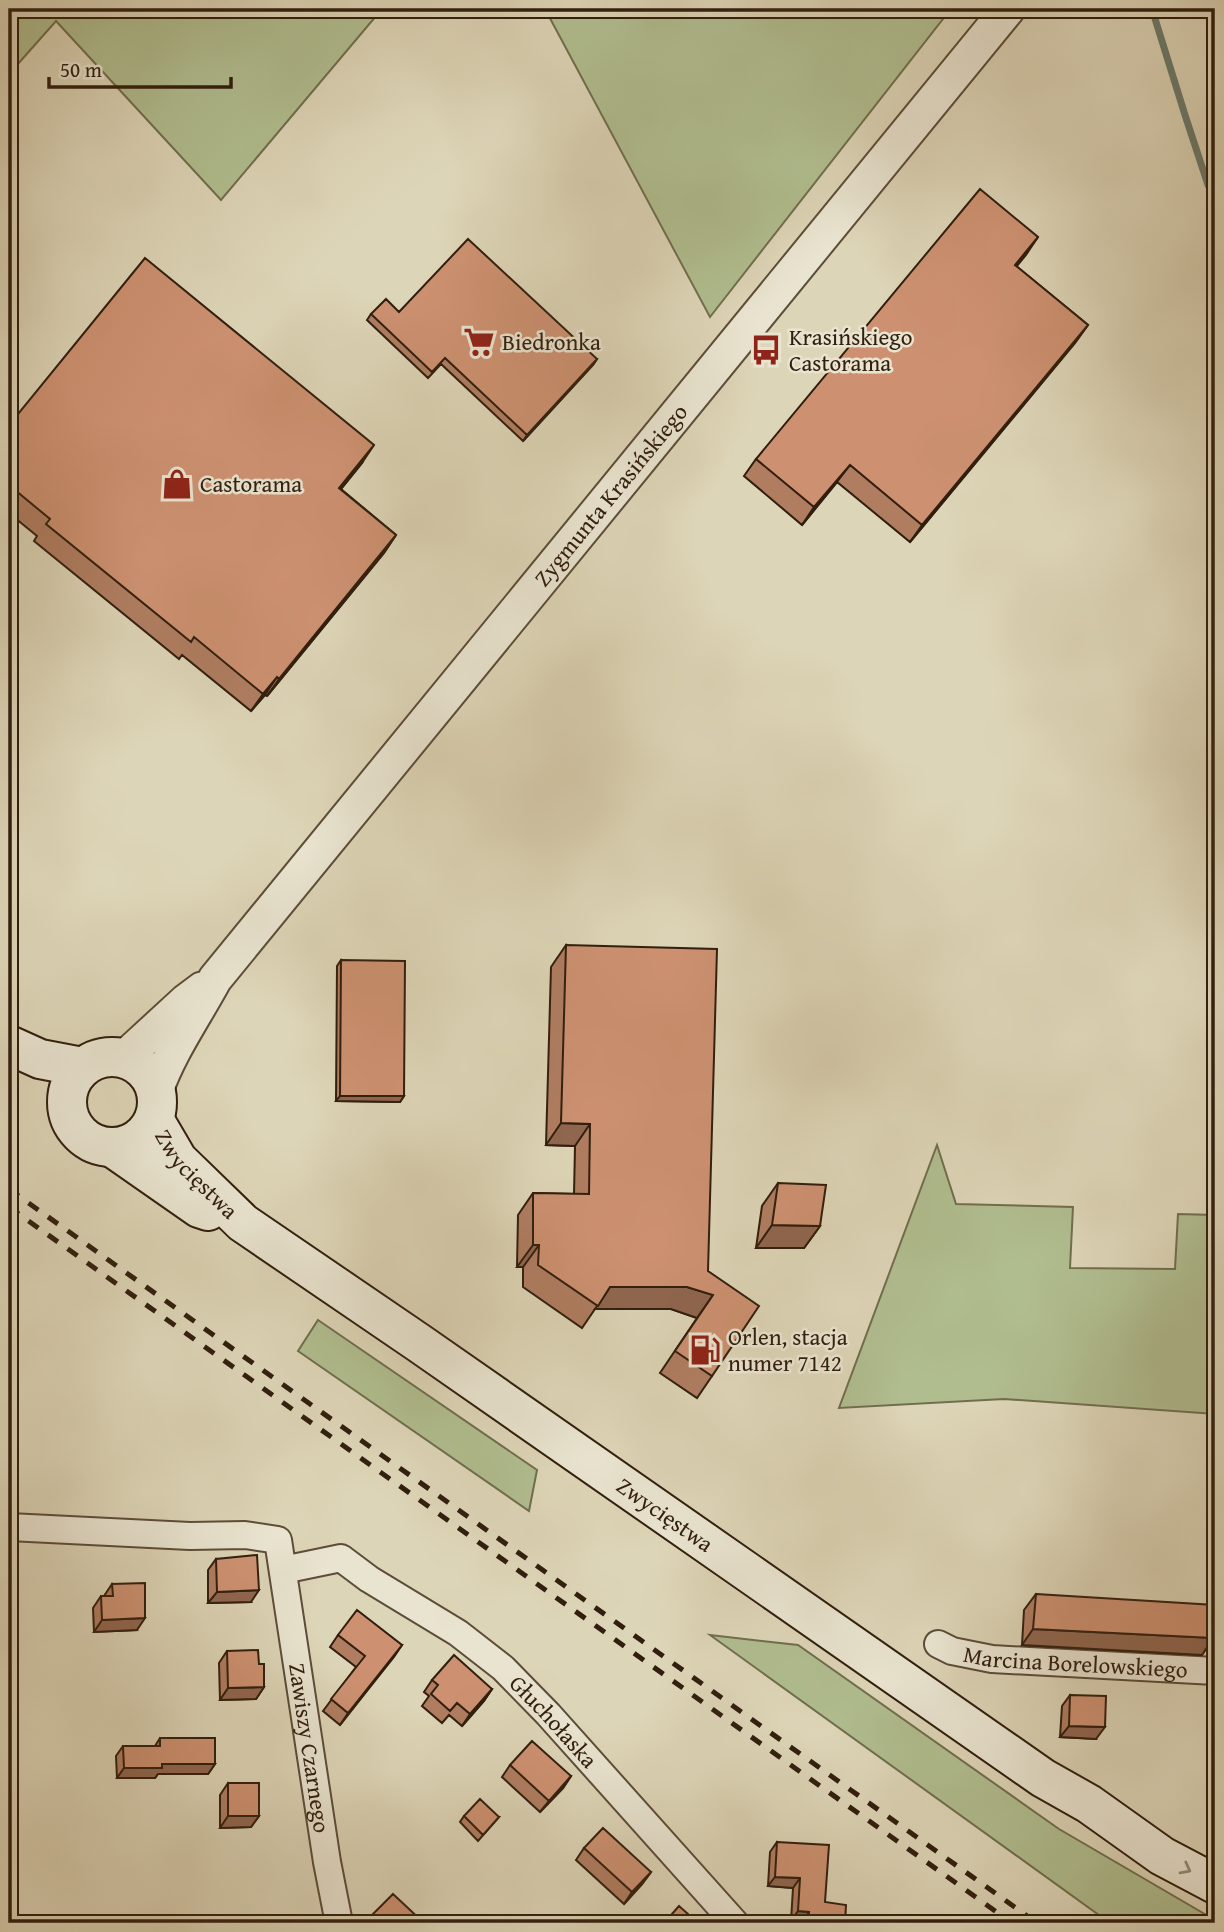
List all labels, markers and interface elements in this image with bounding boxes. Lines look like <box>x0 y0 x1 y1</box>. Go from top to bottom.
scale bar <box>49 46 231 90</box>
text: 50 m <box>60 54 102 85</box>
place label: Krasińskiego Castorama <box>789 320 912 379</box>
supermarket icon: Biedronka <box>462 325 496 359</box>
place label: Biedronka <box>502 325 601 358</box>
bus stop icon: Krasińskiego Castorama <box>749 333 783 367</box>
street label: Zygmunta Krasińskiego <box>526 396 695 593</box>
shop icon: Castorama <box>160 467 194 501</box>
place label: Castorama <box>200 467 302 500</box>
street label: Zwycięstwa <box>147 1123 246 1226</box>
place label: Orlen, stacja numer 7142 <box>728 1320 848 1379</box>
fuel station icon: Orlen, stacja numer 7142 <box>688 1333 722 1367</box>
street label: Zwycięstwa <box>610 1469 721 1560</box>
street label: Marcina Borelowskiego <box>961 1637 1189 1686</box>
street label: Zawiszy Czarnego <box>281 1661 339 1835</box>
street label: Głuchołaska <box>502 1667 606 1775</box>
one-way arrow <box>1179 1861 1191 1874</box>

